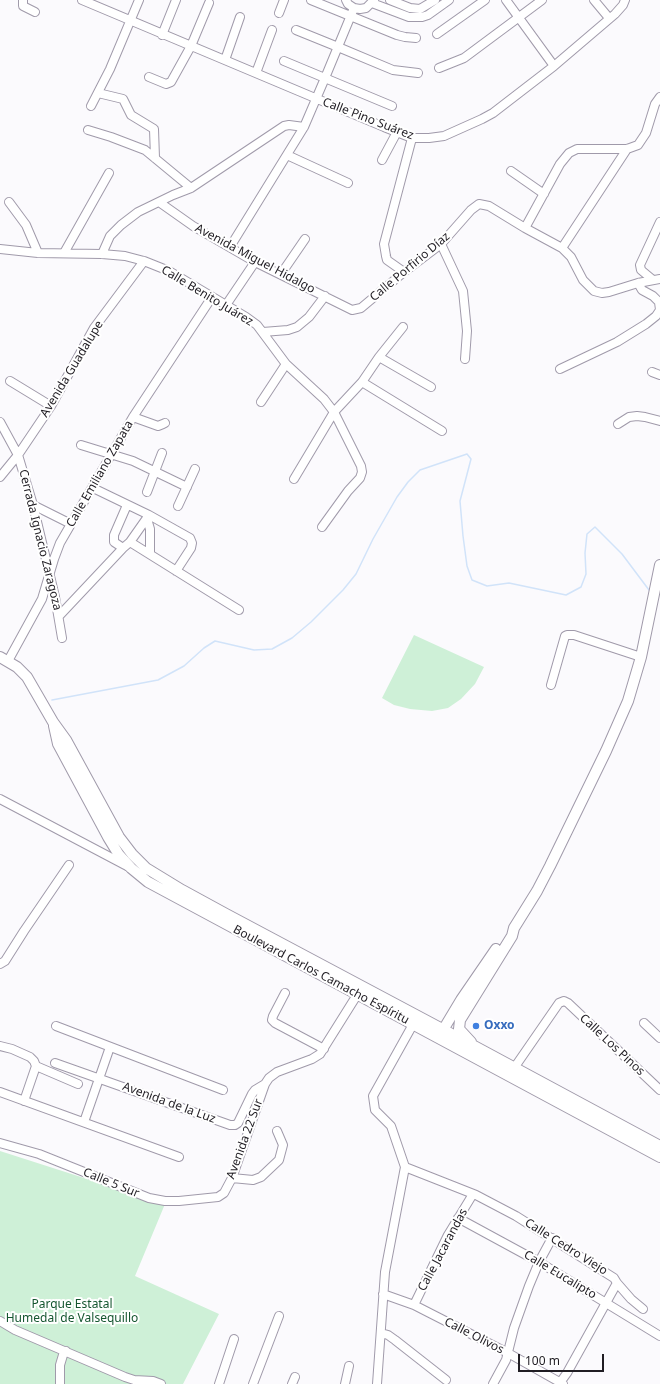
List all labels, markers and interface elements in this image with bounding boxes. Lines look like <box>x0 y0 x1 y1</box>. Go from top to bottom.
street label: Calle Pino Suárez <box>320 95 416 143</box>
street label: Avenida Miguel Hidalgo <box>193 221 317 297</box>
street label: Calle Porfirio Díaz <box>367 229 453 305</box>
street label: Calle Benito Juárez <box>158 263 256 329</box>
street label: Avenida Guadalupe <box>38 318 106 420</box>
street label: Calle Emiliano Zapata <box>64 418 136 530</box>
street label: Cerrada Ignacio Zaragoza <box>16 468 64 612</box>
street label: Boulevard Carlos Camacho Espíritu <box>231 922 411 1028</box>
street label: Calle Los Pinos <box>577 1011 647 1079</box>
place label: Oxxo <box>484 1019 515 1033</box>
marker: Oxxo <box>471 1021 481 1031</box>
street label: Avenida de la Luz <box>121 1080 217 1126</box>
street label: Avenida 22 Sur <box>224 1097 266 1181</box>
street label: Calle 5 Sur <box>81 1165 141 1201</box>
street label: Calle Jacarandas <box>415 1206 471 1294</box>
street label: Calle Cedro Viejo <box>522 1216 610 1278</box>
street label: Calle Eucalipto <box>521 1248 599 1302</box>
park label: Parque Estatal Humedal de Valsequillo <box>6 1298 138 1326</box>
street label: Calle Olivos <box>442 1315 506 1357</box>
scale bar <box>520 1346 606 1372</box>
text: 100 m <box>525 1352 560 1369</box>

